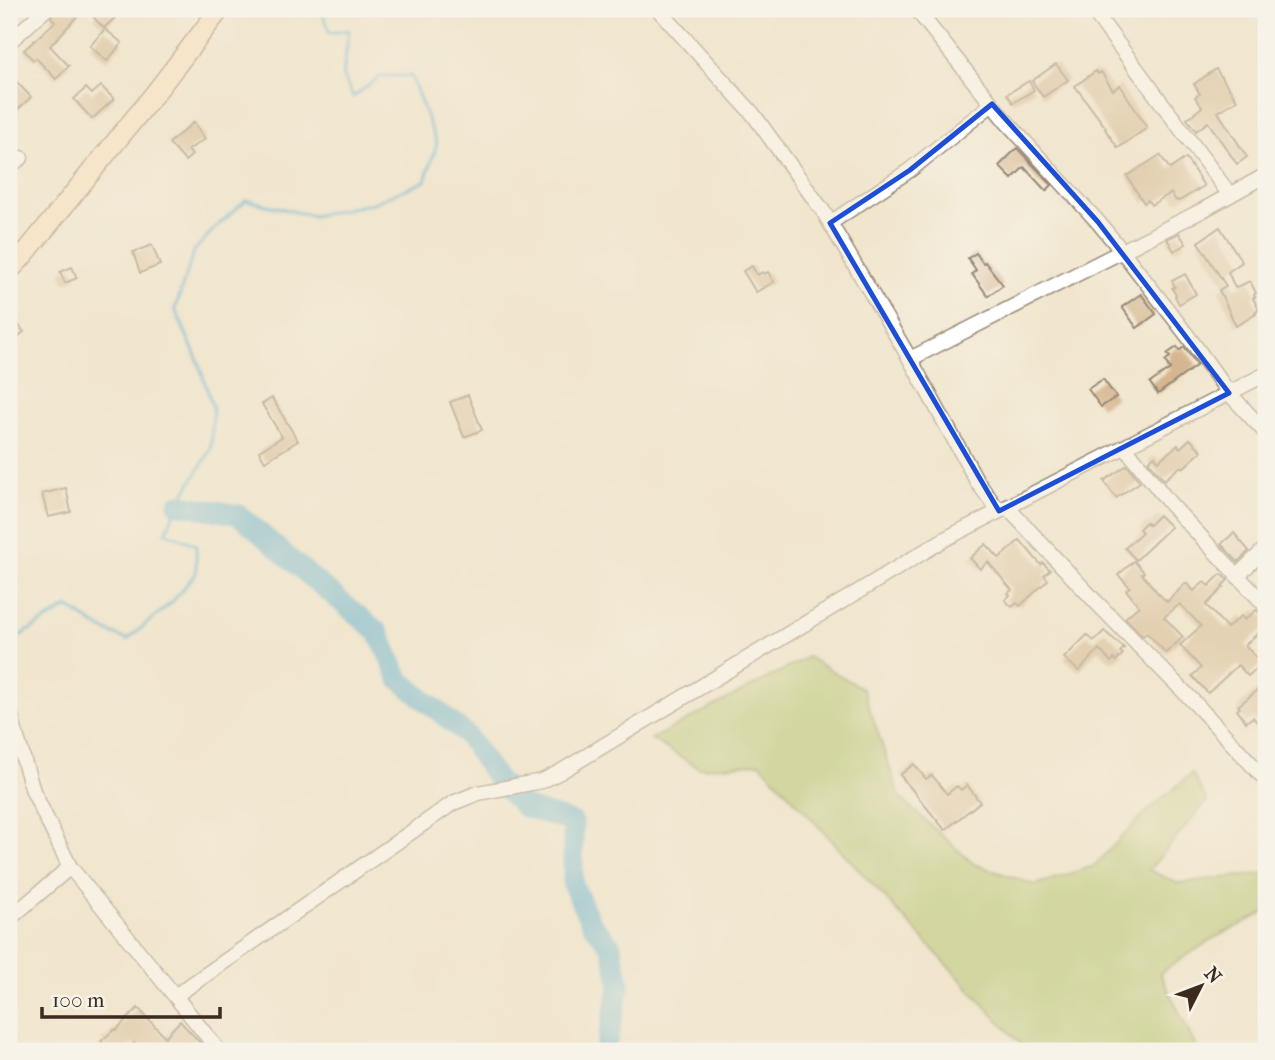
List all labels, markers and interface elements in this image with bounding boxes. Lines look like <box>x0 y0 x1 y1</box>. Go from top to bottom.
north arrow <box>1166 951 1236 1021</box>
text: N <box>1200 963 1226 988</box>
scale bar <box>42 976 220 1020</box>
text: 100 m <box>52 988 105 1012</box>

